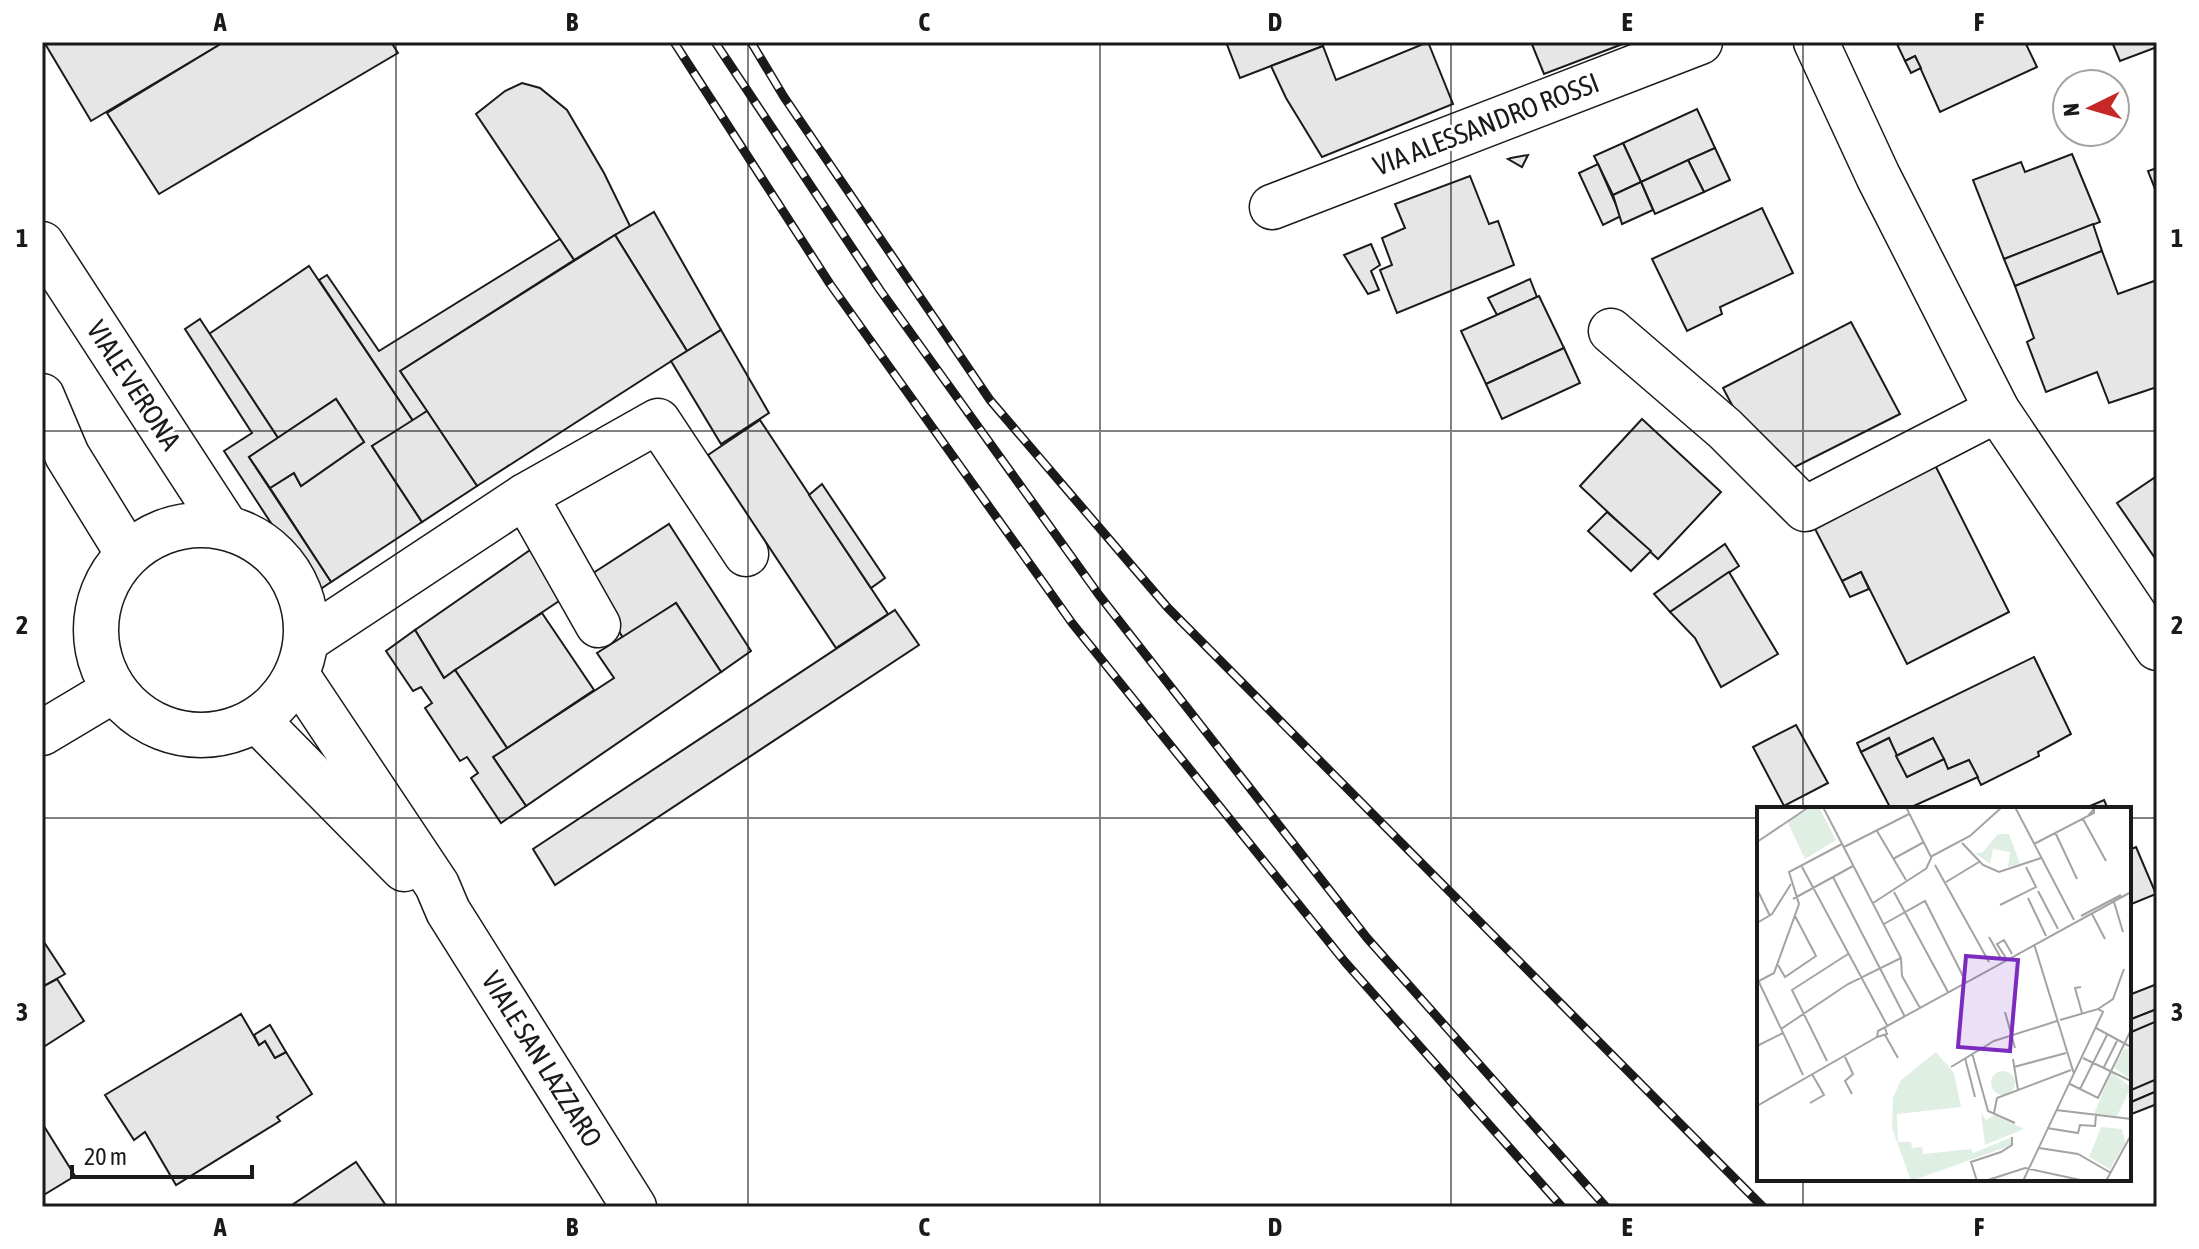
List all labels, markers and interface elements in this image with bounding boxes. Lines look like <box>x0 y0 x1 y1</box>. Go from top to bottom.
text: A <box>213 7 227 37</box>
text: B <box>566 7 579 37</box>
text: C <box>918 7 930 37</box>
text: D <box>1268 7 1282 37</box>
text: E <box>1621 7 1633 37</box>
text: F <box>1974 7 1985 37</box>
street label: VIA ALESSANDRO ROSSI <box>1369 66 1603 182</box>
north arrow <box>2051 68 2131 148</box>
text: N <box>2058 102 2085 117</box>
text: 1 <box>16 223 28 253</box>
text: 1 <box>2171 223 2183 253</box>
street label: VIALE VERONA <box>81 315 188 456</box>
text: 2 <box>16 610 28 640</box>
text: 2 <box>2171 610 2183 640</box>
inset map <box>1757 807 2131 1181</box>
street label: VIALE SAN LAZZARO <box>475 965 609 1153</box>
text: 3 <box>16 997 28 1027</box>
text: 3 <box>2171 997 2183 1027</box>
scale bar <box>72 1129 252 1179</box>
text: 20 m <box>84 1143 127 1170</box>
text: A <box>213 1212 227 1242</box>
text: B <box>566 1212 579 1242</box>
text: C <box>918 1212 930 1242</box>
text: D <box>1268 1212 1282 1242</box>
text: E <box>1621 1212 1633 1242</box>
text: F <box>1974 1212 1985 1242</box>

